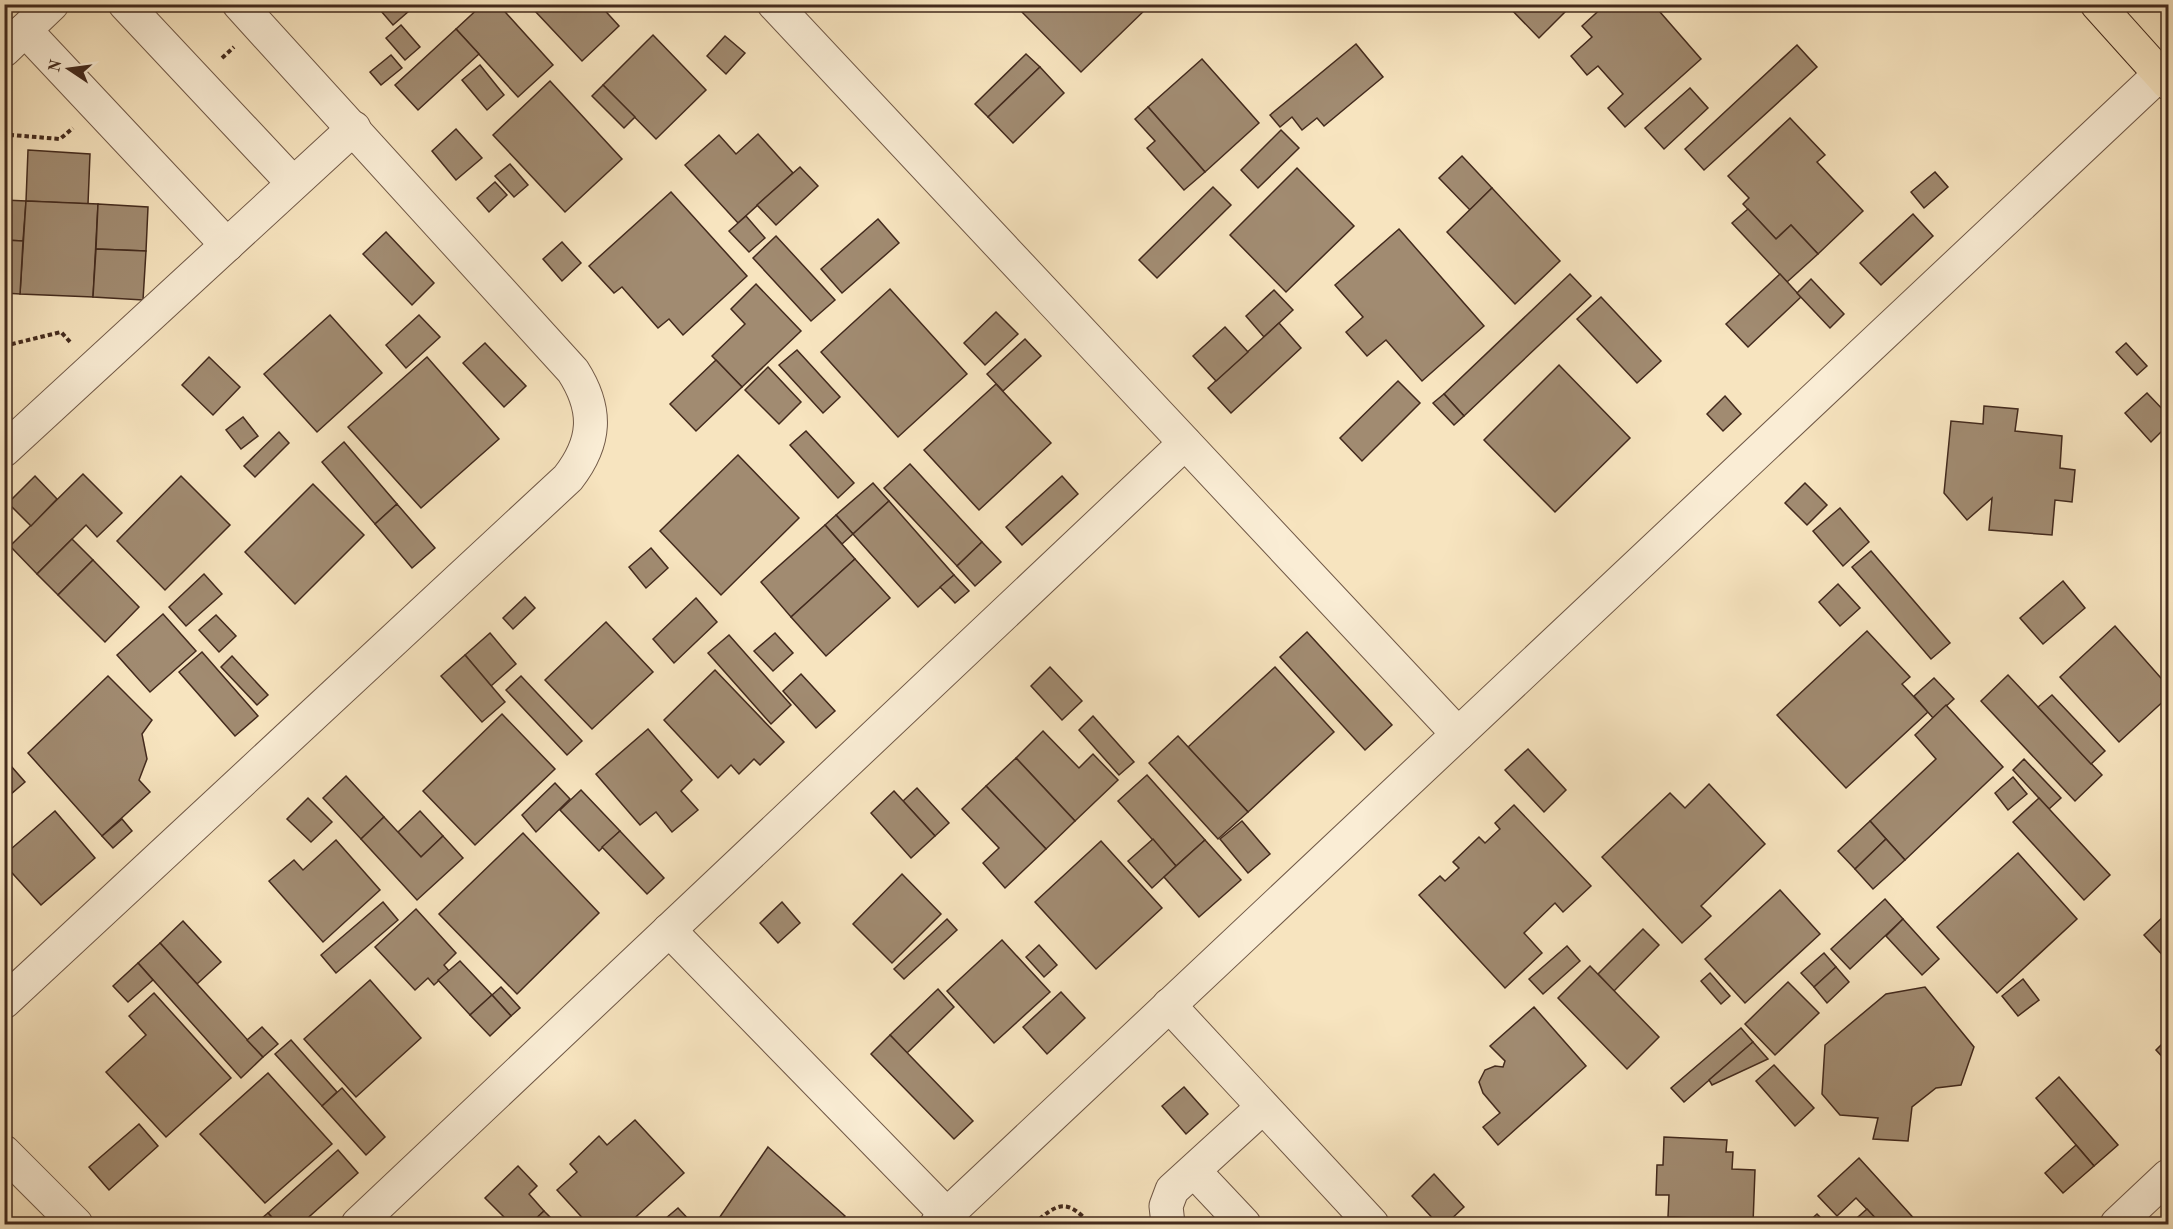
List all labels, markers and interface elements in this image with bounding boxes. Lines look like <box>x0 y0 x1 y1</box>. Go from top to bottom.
north arrow <box>39 39 99 99</box>
text: N <box>47 58 66 74</box>

